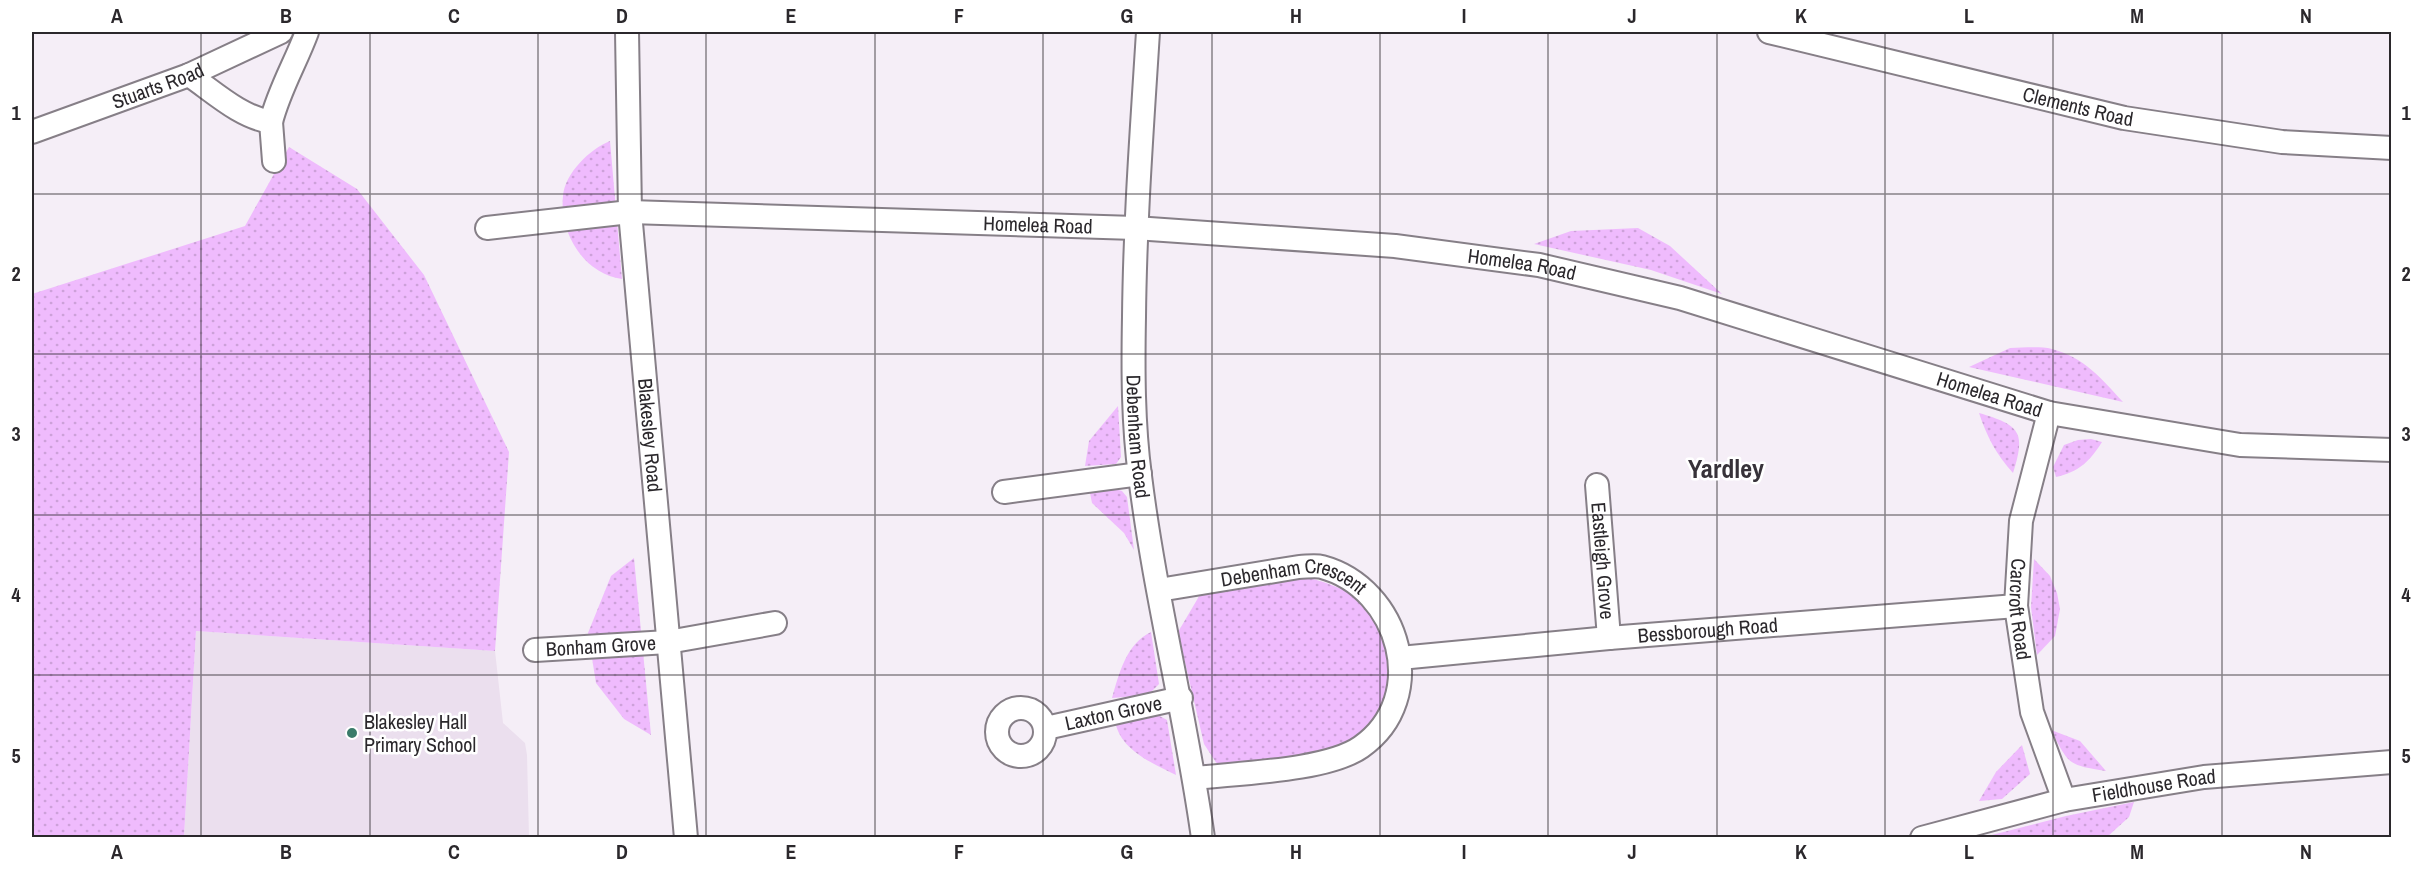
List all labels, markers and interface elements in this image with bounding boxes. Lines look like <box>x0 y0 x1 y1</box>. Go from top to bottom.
text: A <box>111 2 123 29</box>
text: B <box>280 2 292 29</box>
text: C <box>448 2 460 29</box>
text: D <box>616 2 628 29</box>
text: E <box>786 2 797 29</box>
text: F <box>954 2 964 29</box>
text: G <box>1121 2 1133 29</box>
text: H <box>1290 2 1302 29</box>
text: I <box>1462 2 1466 29</box>
text: J <box>1627 2 1637 29</box>
text: K <box>1795 2 1807 29</box>
text: L <box>1964 2 1974 29</box>
text: M <box>2130 2 2144 29</box>
text: N <box>2300 2 2312 29</box>
street label: Stuarts Road <box>108 56 208 115</box>
street label: Clements Road <box>2020 80 2135 132</box>
text: 1 <box>11 99 21 126</box>
text: 1 <box>2401 99 2411 126</box>
street label: Homelea Road <box>983 209 1093 240</box>
street label: Homelea Road <box>1466 242 1579 286</box>
text: 2 <box>11 260 21 287</box>
text: 2 <box>2401 260 2411 287</box>
street label: Homelea Road <box>1933 365 2046 423</box>
street label: Debenham Road <box>1121 374 1157 500</box>
street label: Blakesley Road <box>632 377 669 493</box>
text: 3 <box>11 420 21 447</box>
text: 3 <box>2401 420 2411 447</box>
district label: Yardley <box>1688 451 1764 486</box>
street label: Eastleigh Grove <box>1585 501 1622 620</box>
street label: Debenham Crescent <box>1219 552 1373 600</box>
street label: Carcroft Road <box>2003 558 2038 662</box>
text: 4 <box>11 581 21 608</box>
text: 4 <box>2401 581 2411 608</box>
street label: Bessborough Road <box>1637 611 1779 649</box>
street label: Bonham Grove <box>545 629 657 662</box>
street label: Laxton Grove <box>1062 689 1164 736</box>
place label: Blakesley Hall Primary School <box>364 708 476 758</box>
marker: Blakesley Hall Primary School <box>345 726 359 740</box>
text: 5 <box>11 742 21 769</box>
text: 5 <box>2401 742 2411 769</box>
street label: Fieldhouse Road <box>2090 762 2217 808</box>
text: A <box>111 838 123 865</box>
text: B <box>280 838 292 865</box>
text: C <box>448 838 460 865</box>
text: D <box>616 838 628 865</box>
text: E <box>786 838 797 865</box>
text: F <box>954 838 964 865</box>
text: G <box>1121 838 1133 865</box>
text: H <box>1290 838 1302 865</box>
text: I <box>1462 838 1466 865</box>
text: J <box>1627 838 1637 865</box>
text: K <box>1795 838 1807 865</box>
text: L <box>1964 838 1974 865</box>
text: M <box>2130 838 2144 865</box>
text: N <box>2300 838 2312 865</box>

